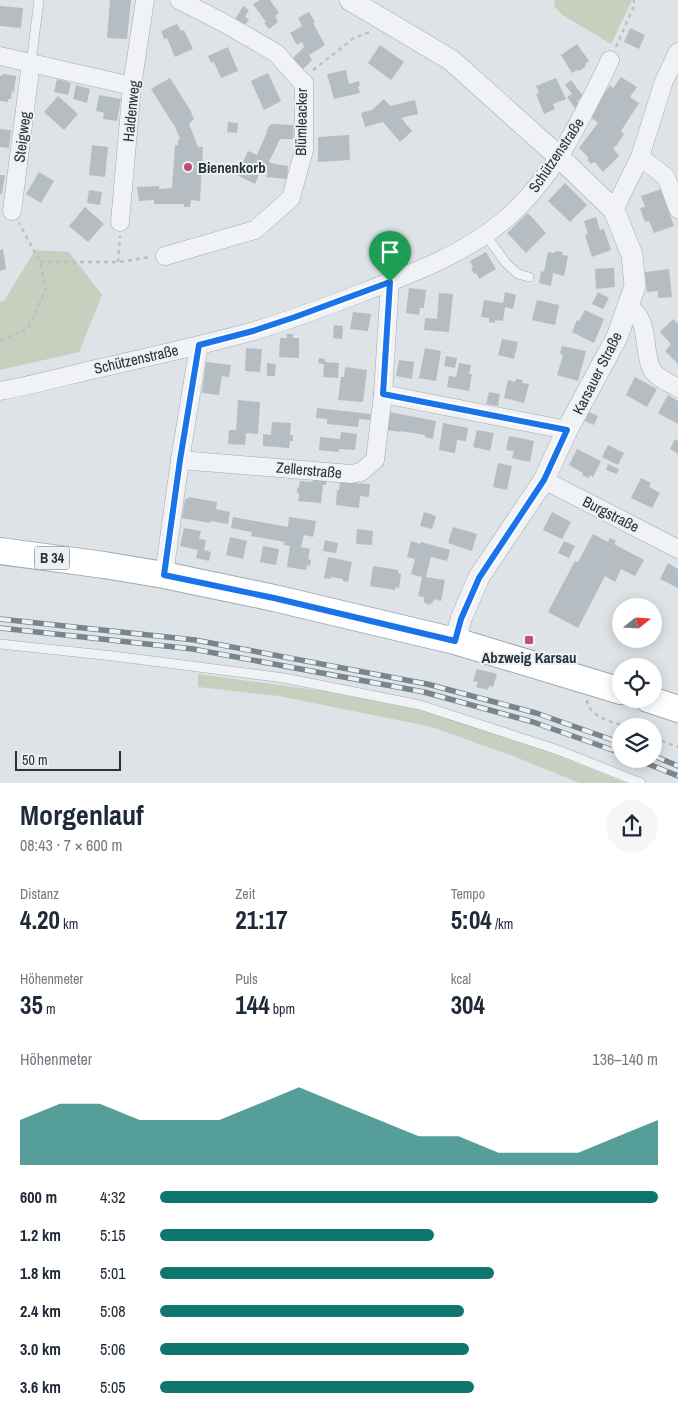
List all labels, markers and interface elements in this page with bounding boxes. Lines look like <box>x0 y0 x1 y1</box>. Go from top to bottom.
street label: Haldenweg <box>117 79 145 143</box>
street label: Blümleacker <box>290 88 312 156</box>
street label: Steigweg <box>8 110 36 164</box>
street label: Schützenstraße <box>523 113 589 197</box>
place label: Bienenkorb <box>198 157 266 178</box>
marker: Bienenkorb <box>182 161 194 173</box>
pin <box>369 231 411 282</box>
icon: arrive <box>376 238 404 266</box>
street label: Karsauer Straße <box>567 328 627 418</box>
street label: Schützenstraße <box>92 339 180 379</box>
street label: Zellerstraße <box>275 457 343 483</box>
street label: Burgstraße <box>579 491 643 537</box>
road number: B 34 <box>34 546 70 570</box>
north arrow <box>612 598 662 648</box>
map controls <box>612 598 662 768</box>
marker: Abzweig Karsau <box>523 634 535 646</box>
place label: Abzweig Karsau <box>481 647 577 668</box>
button: locate <box>612 658 662 708</box>
button: layers <box>612 718 662 768</box>
scale bar <box>15 748 121 771</box>
text: 50 m <box>22 751 48 769</box>
text: Morgenlauf <box>20 796 144 834</box>
button: share <box>606 800 658 852</box>
text: 08:43 · 7 × 600 m <box>20 834 123 856</box>
text: Distanz <box>20 885 59 903</box>
text: Zeit <box>235 885 255 903</box>
text: Tempo <box>451 885 485 903</box>
text: 4.20 <box>20 903 60 937</box>
text: 21:17 <box>235 903 288 937</box>
text: 5:04 <box>451 903 492 937</box>
text: km <box>60 915 78 933</box>
text: /km <box>492 915 513 933</box>
text: Höhenmeter <box>20 970 83 988</box>
text: Puls <box>235 970 258 988</box>
text: kcal <box>451 970 471 988</box>
text: 35 <box>20 988 43 1022</box>
text: 144 <box>235 988 270 1022</box>
text: 304 <box>451 988 485 1022</box>
text: m <box>43 1000 56 1018</box>
text: bpm <box>270 1000 295 1018</box>
text: Höhenmeter <box>20 1048 92 1070</box>
text: 136–140 m <box>592 1048 658 1070</box>
text: 600 m <box>20 1186 57 1208</box>
text: 4:32 <box>100 1186 126 1208</box>
text: 1.2 km <box>20 1224 61 1246</box>
text: 5:15 <box>100 1224 126 1246</box>
text: 1.8 km <box>20 1262 61 1284</box>
text: 5:01 <box>100 1262 126 1284</box>
text: 2.4 km <box>20 1300 61 1322</box>
text: 5:08 <box>100 1300 126 1322</box>
text: 3.0 km <box>20 1338 61 1360</box>
text: 5:06 <box>100 1338 126 1360</box>
text: 3.6 km <box>20 1376 61 1398</box>
text: 5:05 <box>100 1376 126 1398</box>

